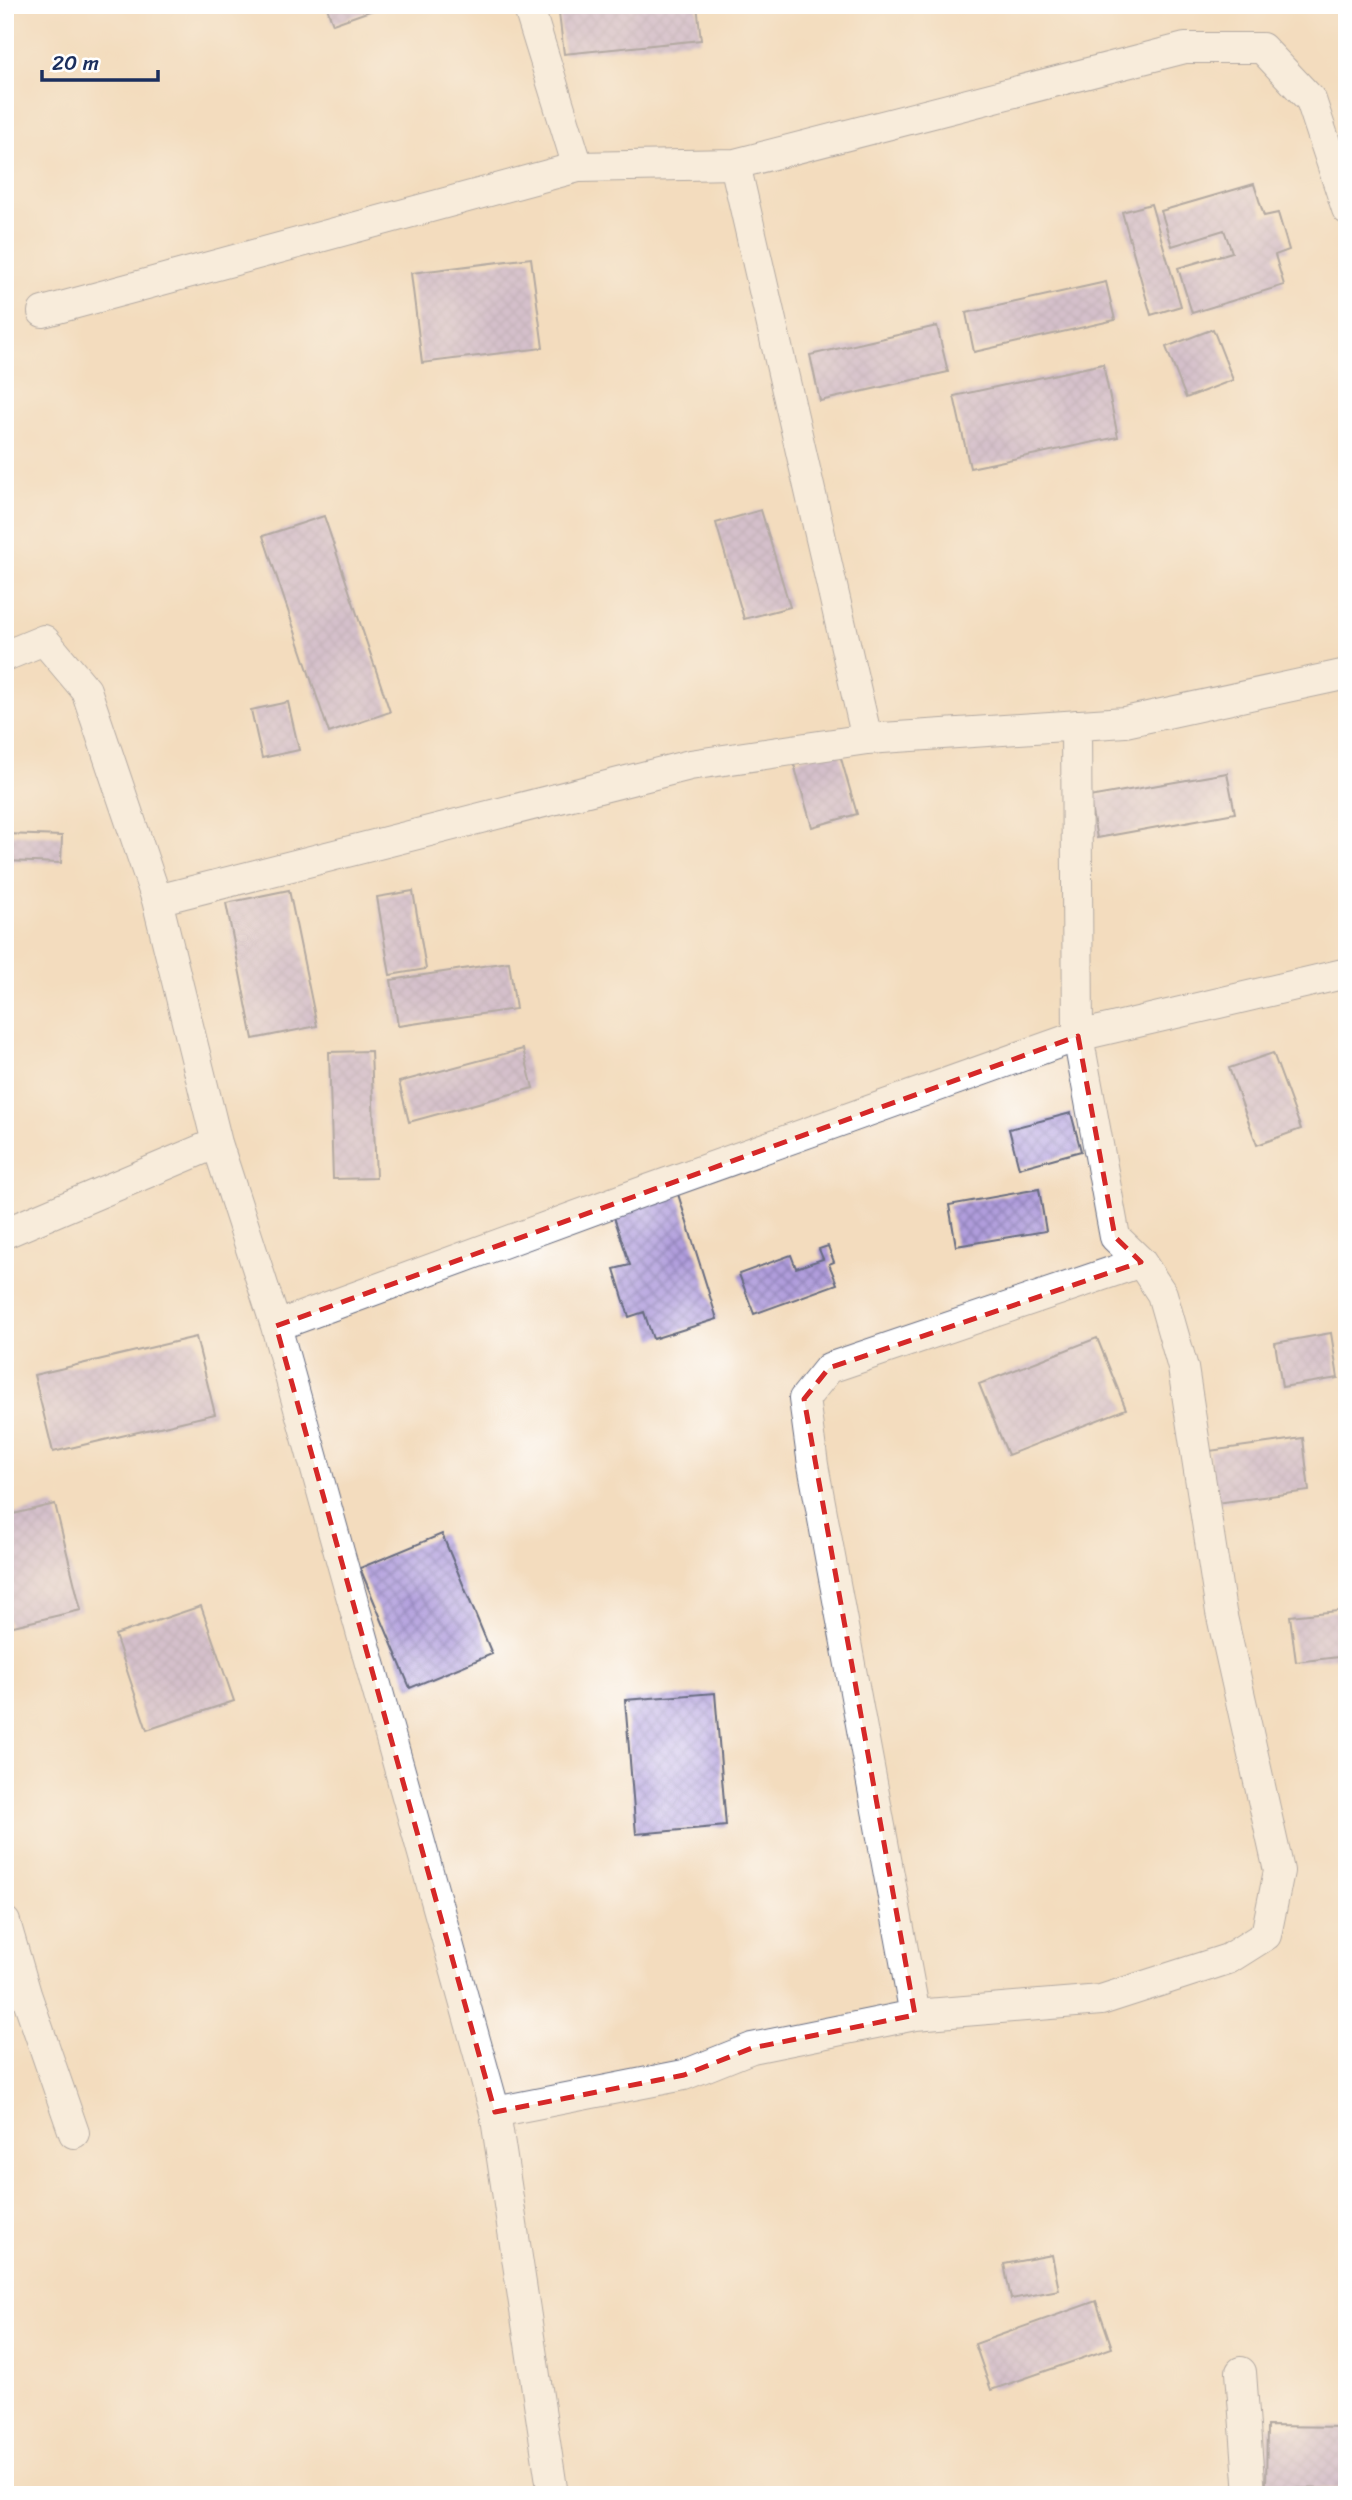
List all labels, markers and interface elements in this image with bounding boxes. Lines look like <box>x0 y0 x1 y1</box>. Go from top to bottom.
scale bar <box>42 38 158 82</box>
text: 20 m <box>52 44 99 82</box>

